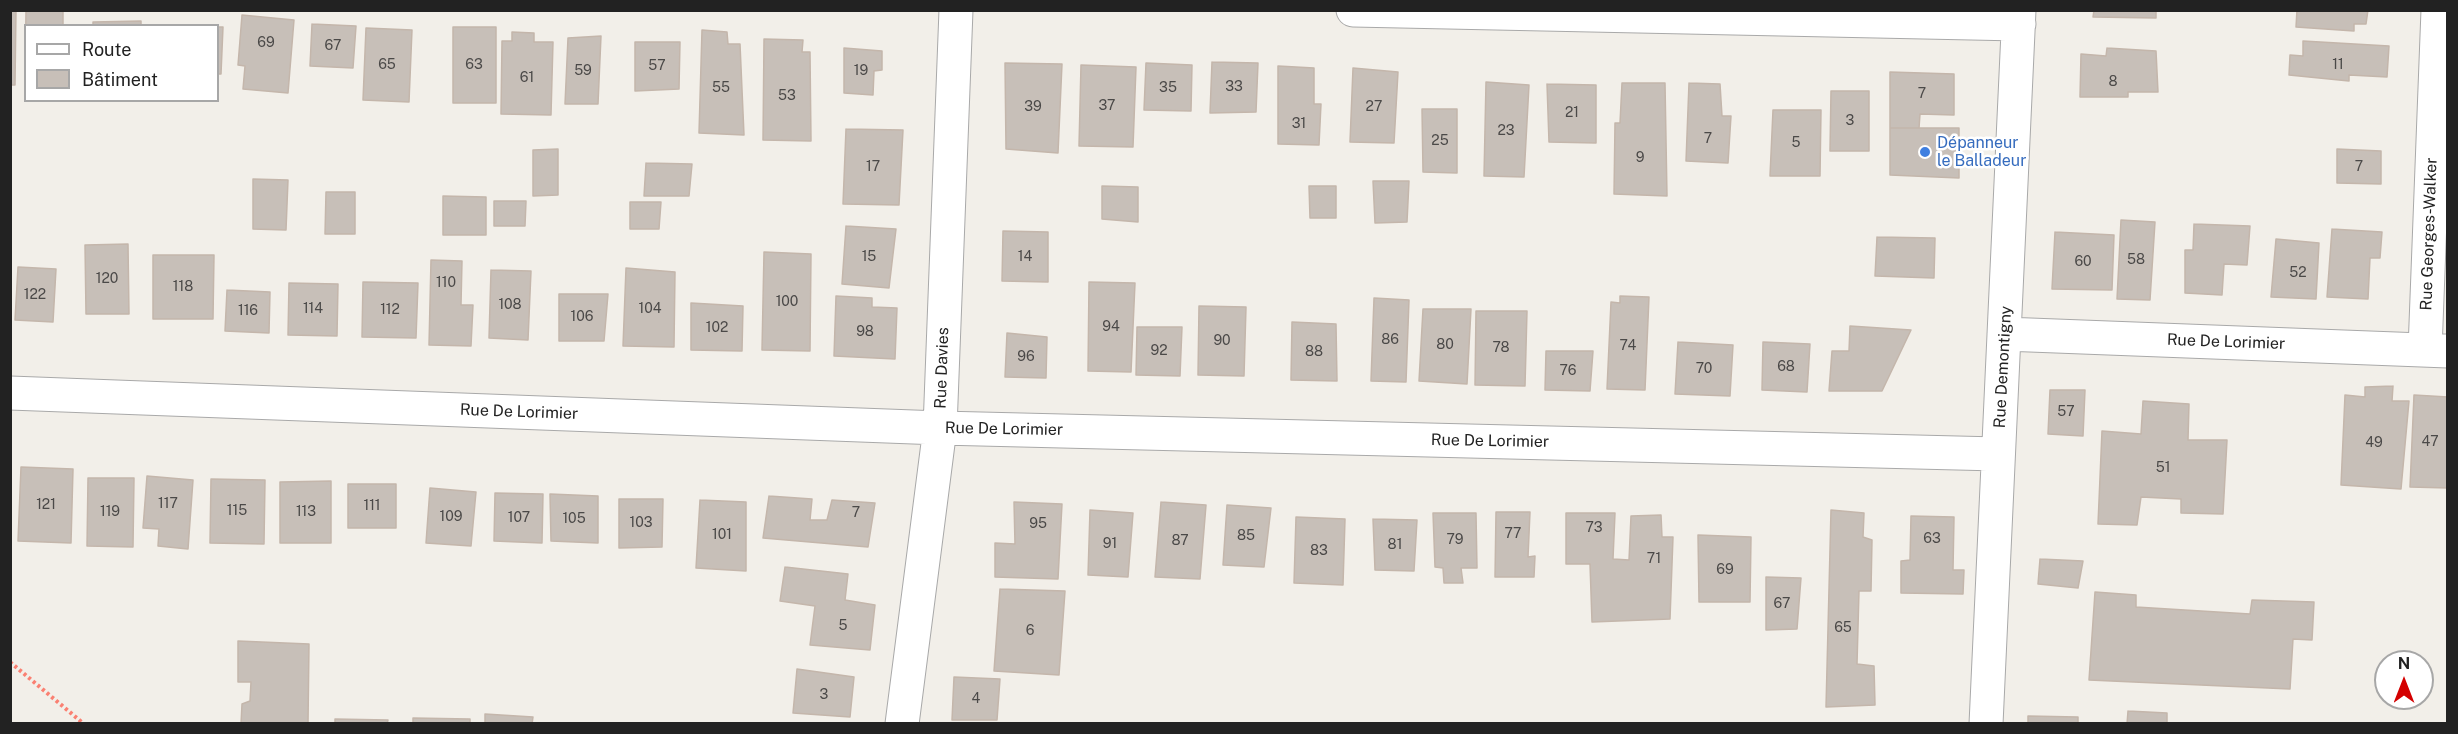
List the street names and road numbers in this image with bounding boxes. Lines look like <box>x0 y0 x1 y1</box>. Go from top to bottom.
street label: Rue Georges-Walker <box>2417 157 2441 311</box>
street label: Rue Demontigny <box>1990 305 2016 429</box>
street label: Rue Davies <box>931 327 953 409</box>
street label: Rue De Lorimier <box>2167 330 2285 354</box>
street label: Rue De Lorimier <box>460 400 578 424</box>
street label: Rue De Lorimier <box>945 418 1063 440</box>
street label: Rue De Lorimier <box>1431 430 1549 452</box>

